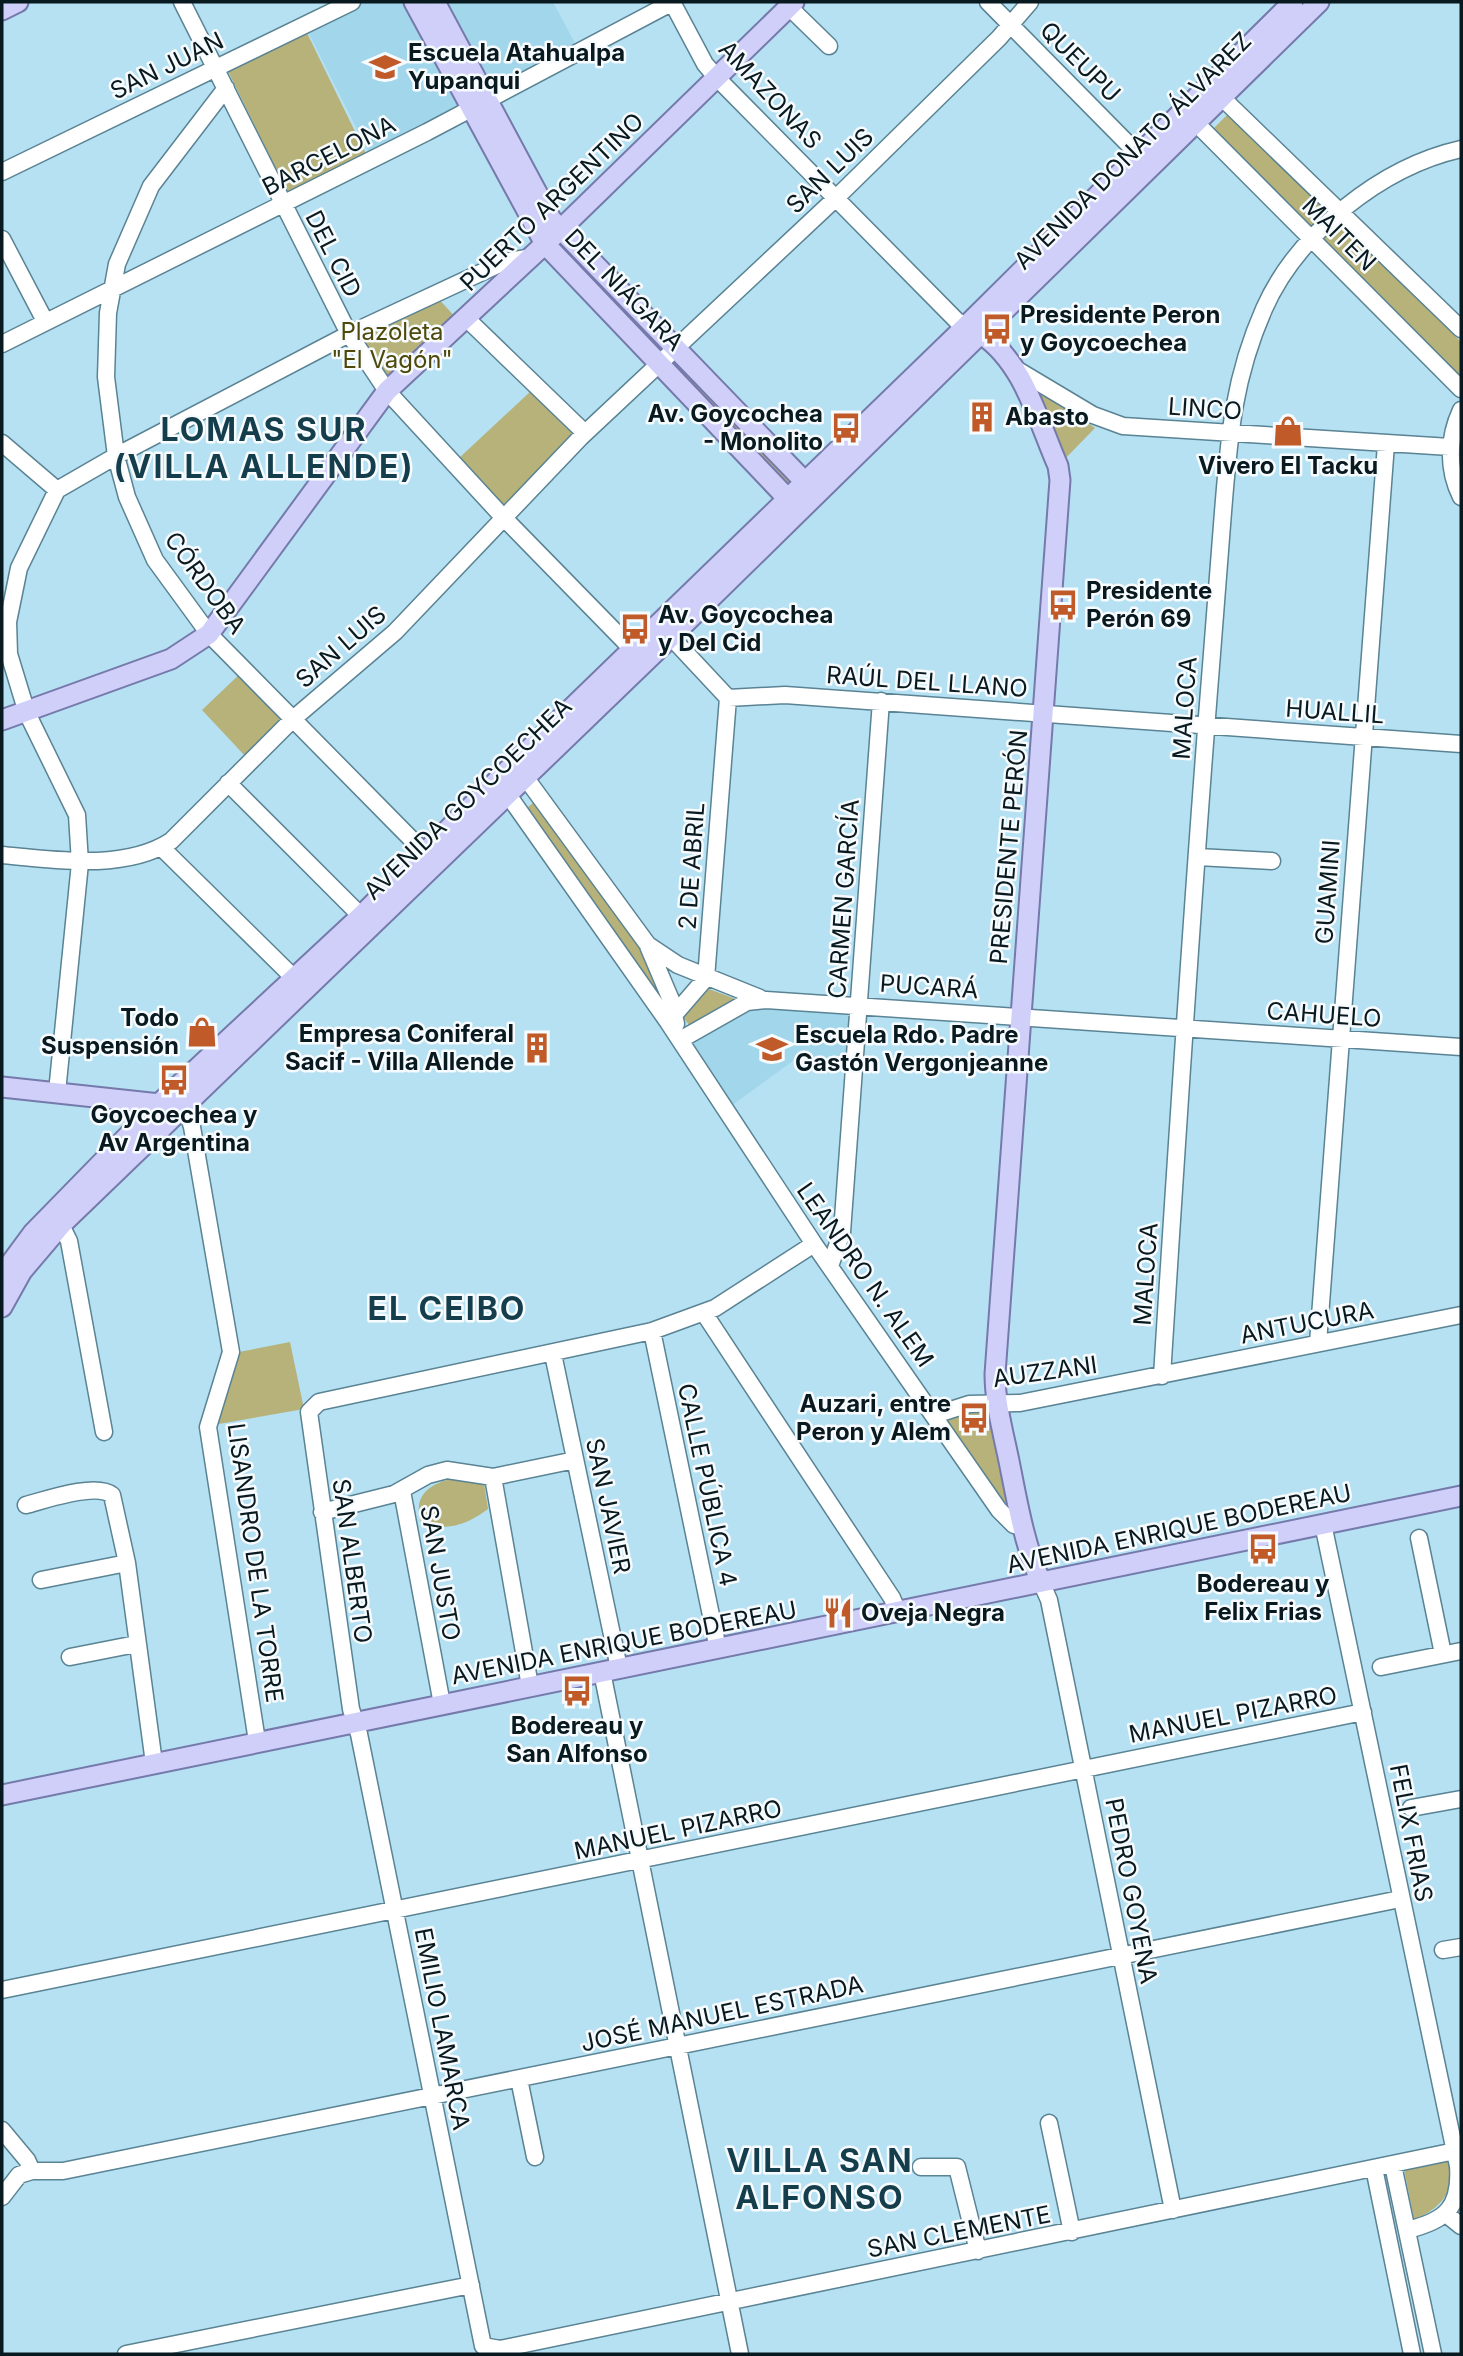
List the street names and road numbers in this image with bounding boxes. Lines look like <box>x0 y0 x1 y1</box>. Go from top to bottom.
street label: QUEUPU <box>1034 15 1127 108</box>
street label: AVENIDA DONATO ÁLVAREZ <box>1007 25 1257 275</box>
street label: SAN JUAN <box>105 26 228 105</box>
street label: AMAZONAS <box>713 34 828 155</box>
street label: PUERTO ARGENTINO <box>454 107 649 297</box>
street label: BARCELONA <box>257 110 400 202</box>
street label: SAN LUIS <box>780 122 879 219</box>
street label: MAITEN <box>1296 191 1382 277</box>
street label: DEL CID <box>299 206 368 302</box>
street label: DEL NIÁGARA <box>559 222 690 357</box>
street label: LINCO <box>1167 391 1243 426</box>
street label: CÓRDOBA <box>159 526 252 639</box>
street label: SAN LUIS <box>290 600 392 694</box>
street label: MALOCA <box>1166 656 1203 760</box>
street label: RAÚL DEL LLANO <box>825 659 1029 703</box>
street label: AVENIDA GOYCOECHEA <box>358 692 578 906</box>
street label: HUALLIL <box>1285 694 1385 729</box>
street label: PRESIDENTE PERÓN <box>984 729 1033 965</box>
street label: CARMEN GARCÍA <box>821 798 865 1000</box>
street label: 2 DE ABRIL <box>673 801 710 931</box>
street label: GUAMINI <box>1309 839 1346 945</box>
street label: PUCARÁ <box>879 968 979 1004</box>
street label: CAHUELO <box>1266 996 1382 1033</box>
street label: LEANDRO N. ALEM <box>791 1177 940 1373</box>
street label: MALOCA <box>1127 1222 1164 1326</box>
street label: ANTUCURA <box>1238 1295 1376 1350</box>
street label: AUZZANI <box>991 1350 1099 1393</box>
street label: CALLE PÚBLICA 4 <box>672 1381 744 1589</box>
street label: LISANDRO DE LA TORRE <box>222 1421 289 1704</box>
street label: SAN JAVIER <box>580 1435 637 1576</box>
street label: SAN ALBERTO <box>327 1477 378 1645</box>
street label: AVENIDA ENRIQUE BODEREAU <box>1004 1478 1354 1579</box>
street label: SAN JUSTO <box>414 1503 467 1643</box>
street label: AVENIDA ENRIQUE BODEREAU <box>449 1595 799 1690</box>
street label: MANUEL PIZARRO <box>1126 1680 1340 1749</box>
street label: FELIX FRIAS <box>1384 1762 1439 1904</box>
street label: MANUEL PIZARRO <box>571 1793 784 1866</box>
street label: PEDRO GOYENA <box>1099 1796 1164 1986</box>
street label: EMILIO LAMARCA <box>409 1925 476 2132</box>
street label: JOSÉ MANUEL ESTRADA <box>578 1968 866 2058</box>
street label: SAN CLEMENTE <box>865 2199 1053 2264</box>

